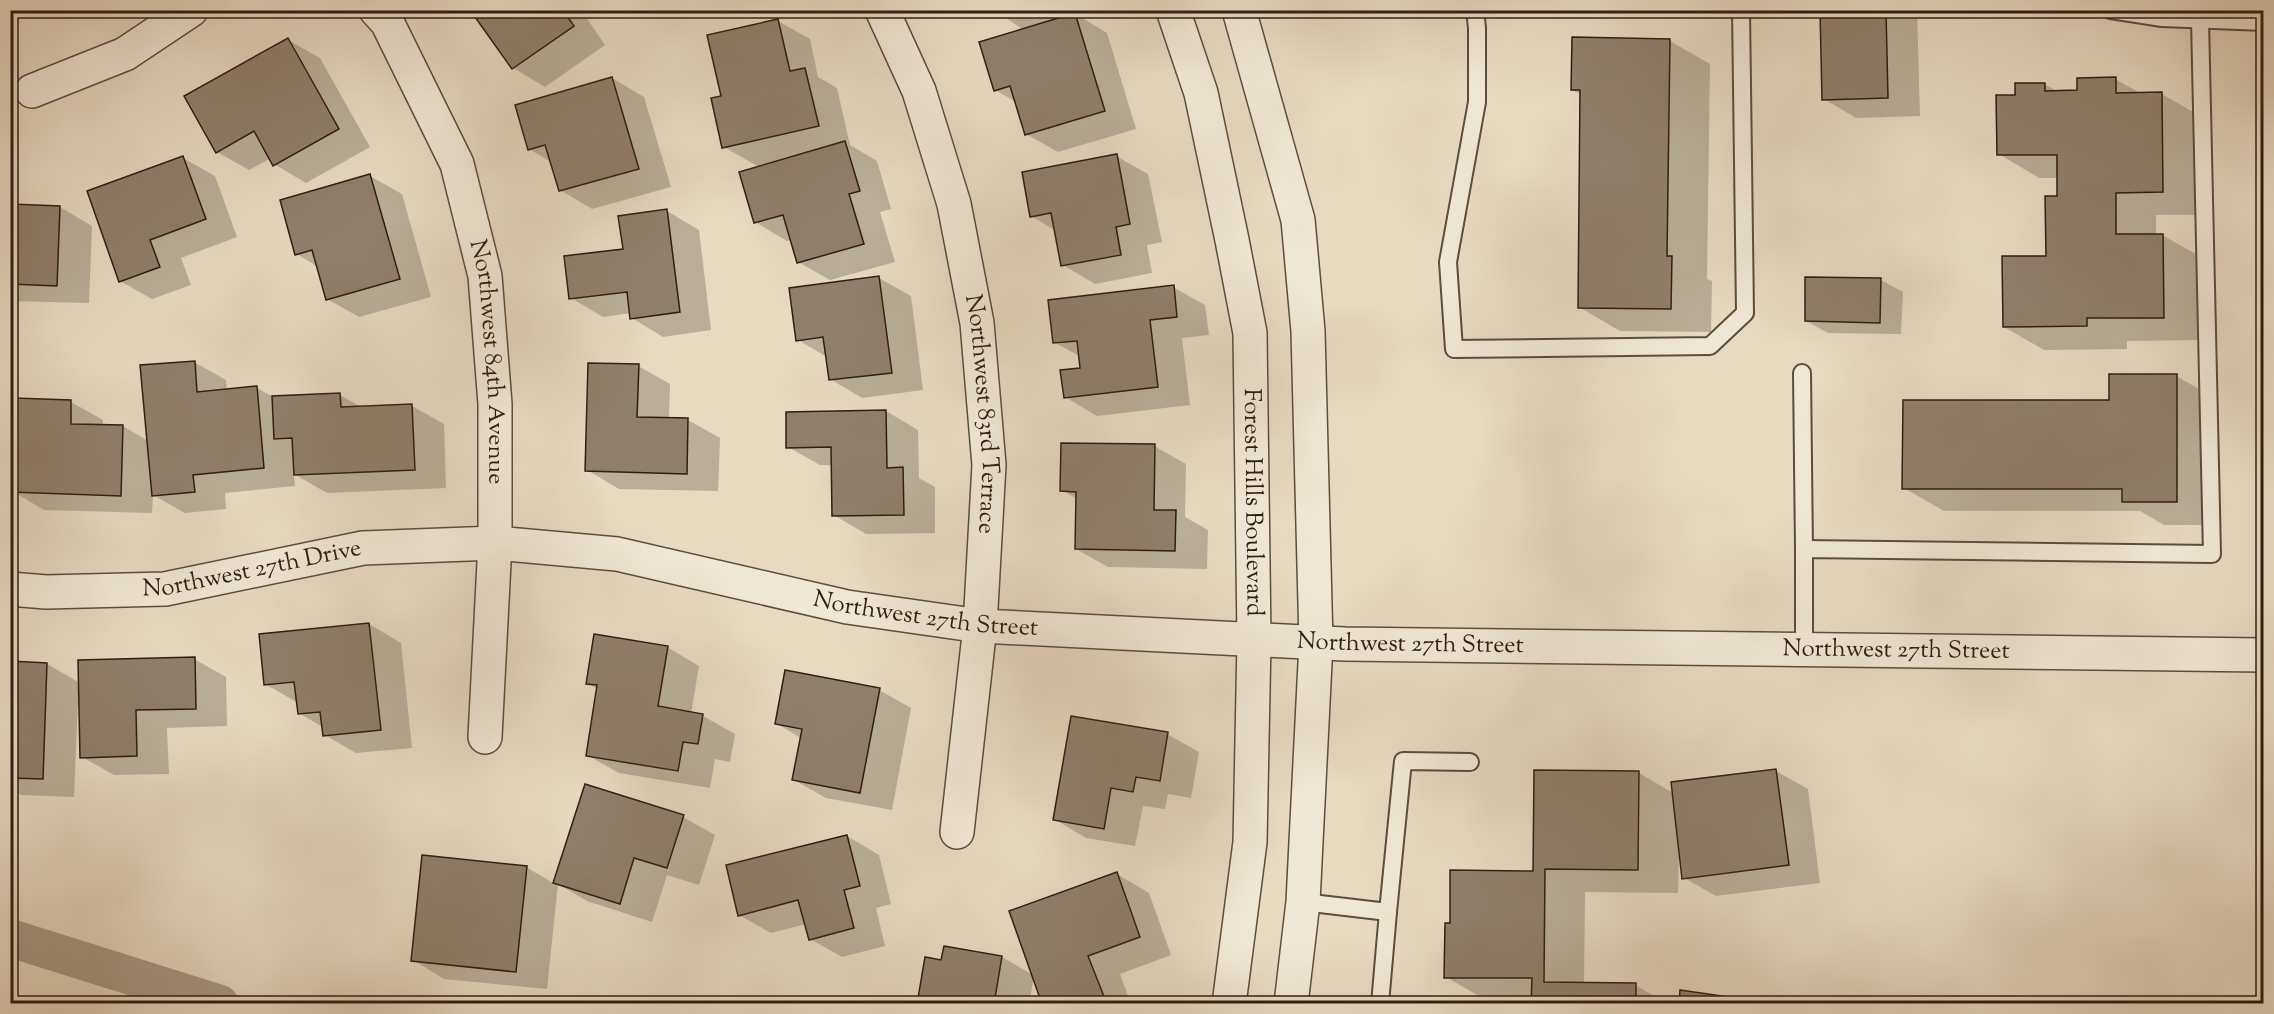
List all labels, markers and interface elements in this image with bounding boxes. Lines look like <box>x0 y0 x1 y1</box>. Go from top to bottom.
street label: Northwest 84th Avenue <box>460 236 512 484</box>
street label: Northwest 83rd Terrace <box>955 292 1007 535</box>
street label: Forest Hills Boulevard <box>1234 388 1271 617</box>
street label: Northwest 27th Drive <box>142 532 365 607</box>
street label: Northwest 27th Street <box>810 583 1039 646</box>
street label: Northwest 27th Street <box>1296 625 1524 663</box>
street label: Northwest 27th Street <box>1782 632 2010 669</box>

